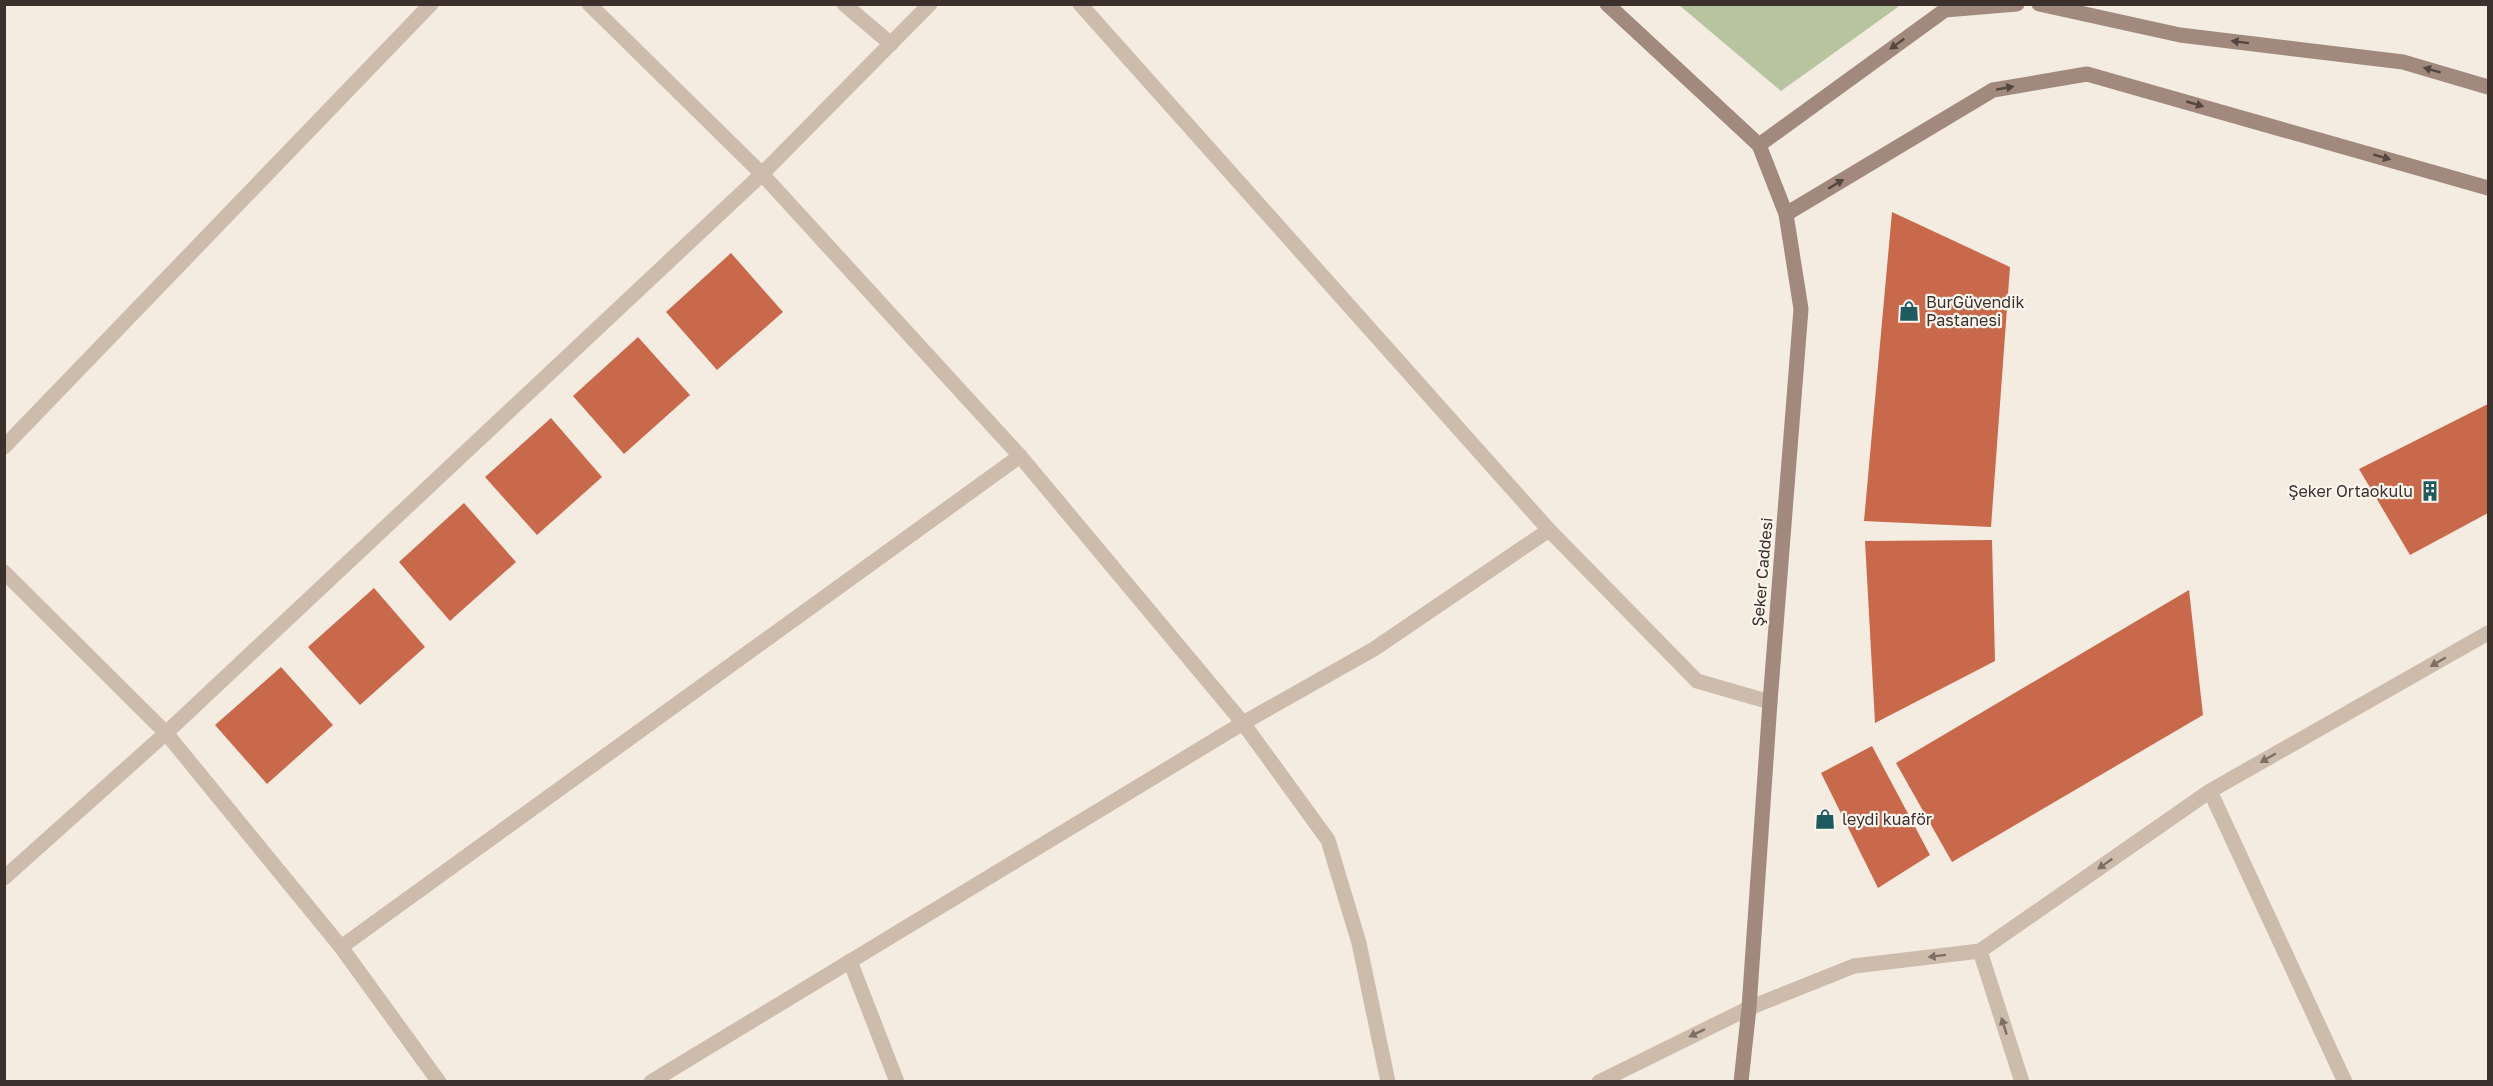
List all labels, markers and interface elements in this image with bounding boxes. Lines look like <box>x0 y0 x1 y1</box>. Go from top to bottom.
one-way arrow <box>2230 37 2249 47</box>
one-way arrow <box>1890 38 1906 50</box>
one-way arrow <box>2423 65 2441 74</box>
one-way arrow <box>1996 84 2015 93</box>
one-way arrow <box>2186 100 2204 109</box>
one-way arrow <box>2373 153 2391 162</box>
one-way arrow <box>1828 179 1845 189</box>
place label: BurGüvendik Pastanesi <box>1926 292 2025 330</box>
shop icon: BurGüvendik Pastanesi <box>1897 299 1921 323</box>
building icon: Şeker Ortaokulu <box>2418 479 2442 503</box>
place label: Şeker Ortaokulu <box>2288 481 2413 501</box>
street label: Şeker Caddesi <box>1747 517 1777 627</box>
one-way arrow <box>2430 656 2446 667</box>
one-way arrow <box>2259 753 2276 763</box>
shop icon: leydi kuaför <box>1813 807 1837 831</box>
place label: leydi kuaför <box>1842 809 1932 829</box>
one-way arrow <box>2097 858 2113 870</box>
one-way arrow <box>1928 951 1947 961</box>
one-way arrow <box>1999 1017 2008 1035</box>
one-way arrow <box>1688 1028 1706 1038</box>

